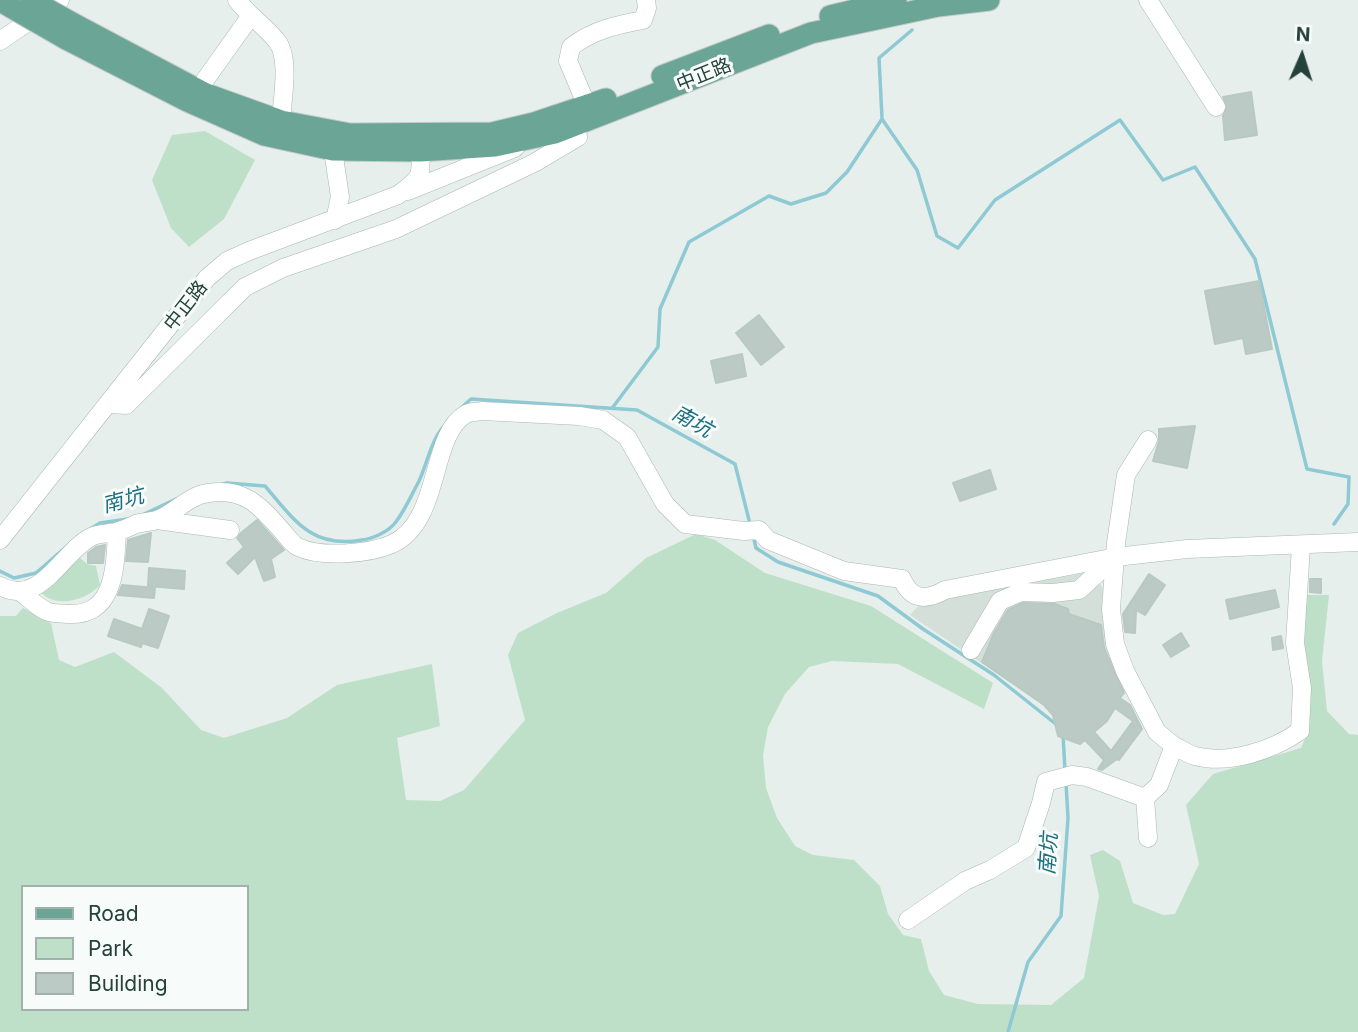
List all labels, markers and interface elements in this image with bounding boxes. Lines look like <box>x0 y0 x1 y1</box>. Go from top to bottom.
north arrow <box>1267 21 1337 91</box>
text: N <box>1295 23 1311 46</box>
street label: 中正路 <box>673 54 735 96</box>
street label: 中正路 <box>159 277 213 335</box>
water label: 南坑 <box>668 401 716 443</box>
water label: 南坑 <box>99 483 147 519</box>
water label: 南坑 <box>1035 832 1063 876</box>
legend <box>21 885 248 1011</box>
text: Road <box>88 901 139 926</box>
text: Park <box>88 936 133 961</box>
text: Building <box>88 971 168 996</box>

